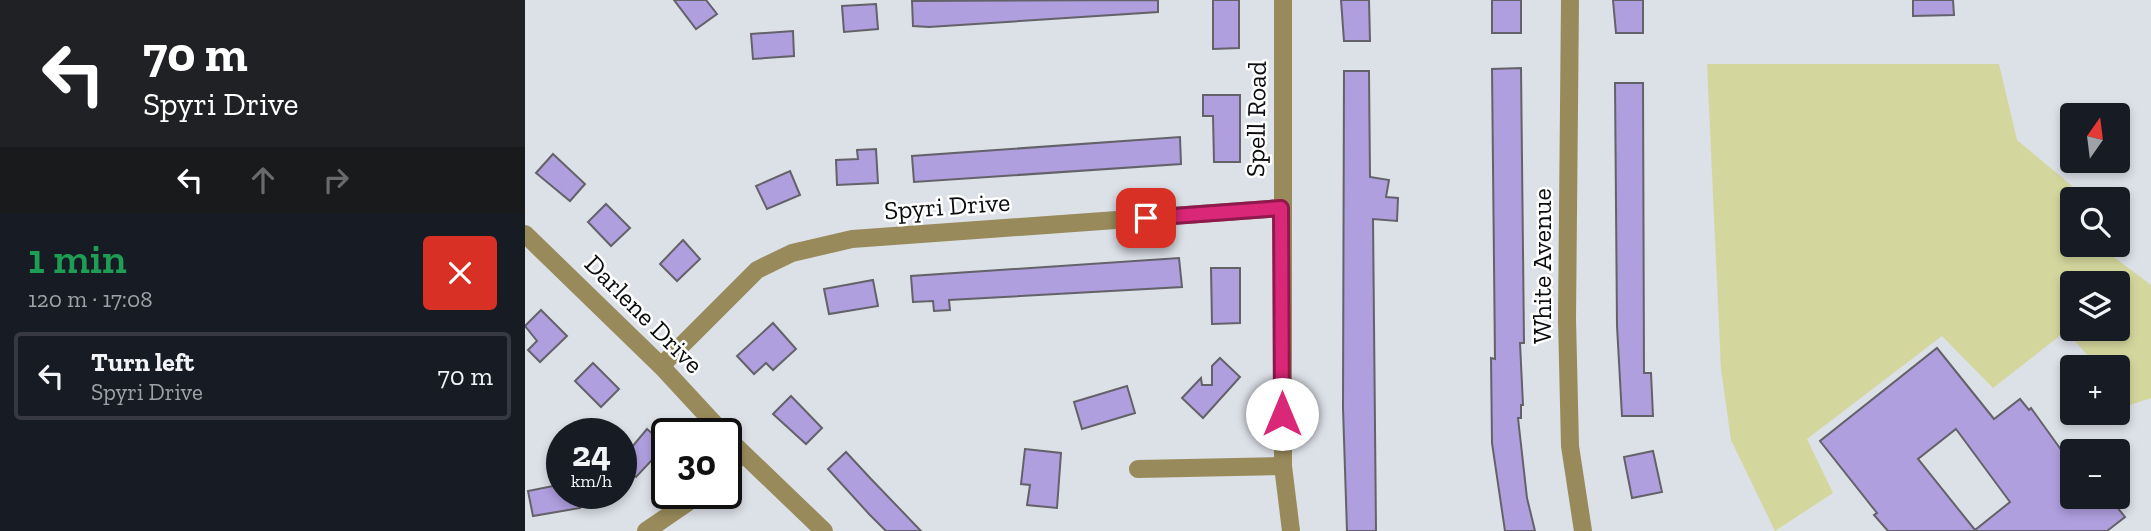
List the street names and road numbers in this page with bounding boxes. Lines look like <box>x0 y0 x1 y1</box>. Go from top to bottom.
street label: Spell Road <box>1239 61 1273 177</box>
street label: Spyri Drive <box>883 186 1011 226</box>
street label: White Avenue <box>1526 188 1558 344</box>
street label: Darlene Drive <box>578 248 710 380</box>

